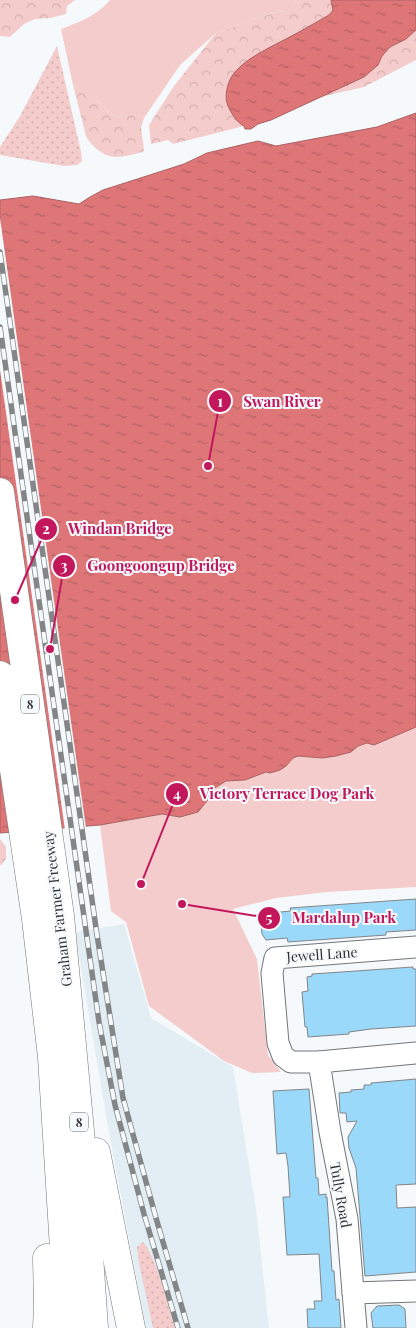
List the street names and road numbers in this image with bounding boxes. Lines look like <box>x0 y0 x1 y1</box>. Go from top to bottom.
road number: 8 <box>21 694 39 714</box>
street label: Graham Farmer Freeway <box>38 830 76 988</box>
street label: Jewell Lane <box>285 942 358 966</box>
road number: 8 <box>70 1112 88 1132</box>
street label: Tully Road <box>326 1161 356 1229</box>

